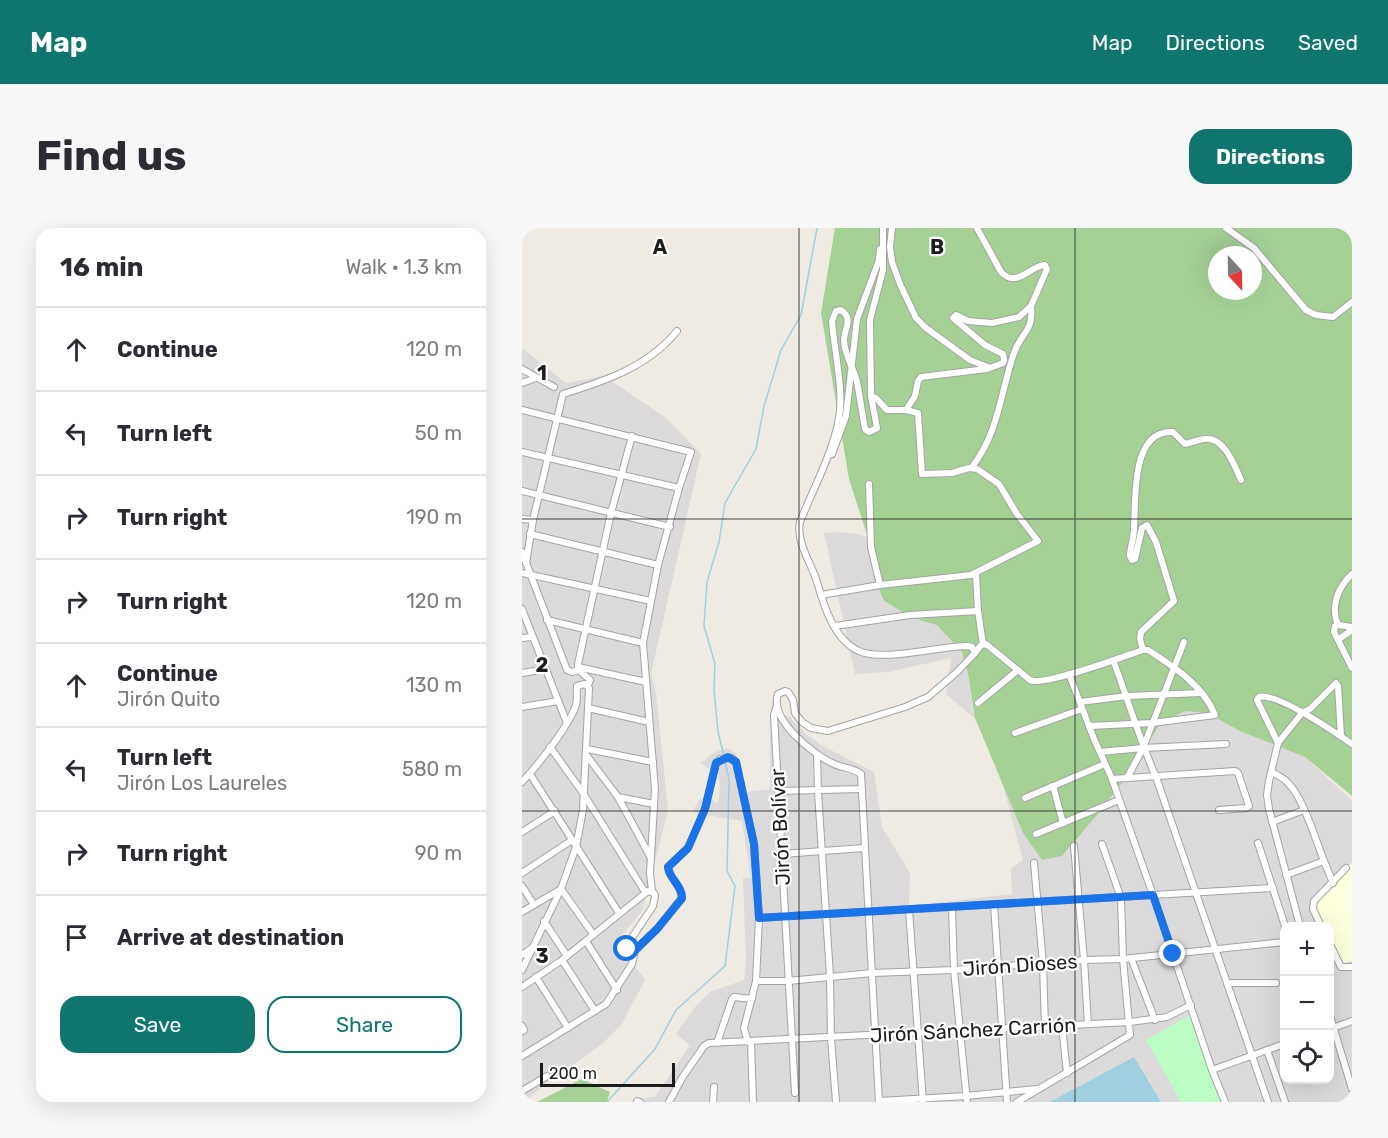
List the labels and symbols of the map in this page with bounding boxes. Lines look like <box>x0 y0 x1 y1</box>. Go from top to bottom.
text: A <box>653 235 668 259</box>
text: B <box>930 235 944 259</box>
north arrow <box>1208 246 1262 300</box>
text: 1 <box>537 361 547 385</box>
text: 2 <box>536 653 549 677</box>
street label: Jirón Bolívar <box>765 767 795 886</box>
route start <box>613 935 639 961</box>
route end <box>1159 940 1185 966</box>
text: 3 <box>535 944 549 968</box>
street label: Jirón Dioses <box>962 949 1078 981</box>
street label: Jirón Sánchez Carrión <box>869 1013 1077 1047</box>
scale bar <box>540 1060 675 1088</box>

